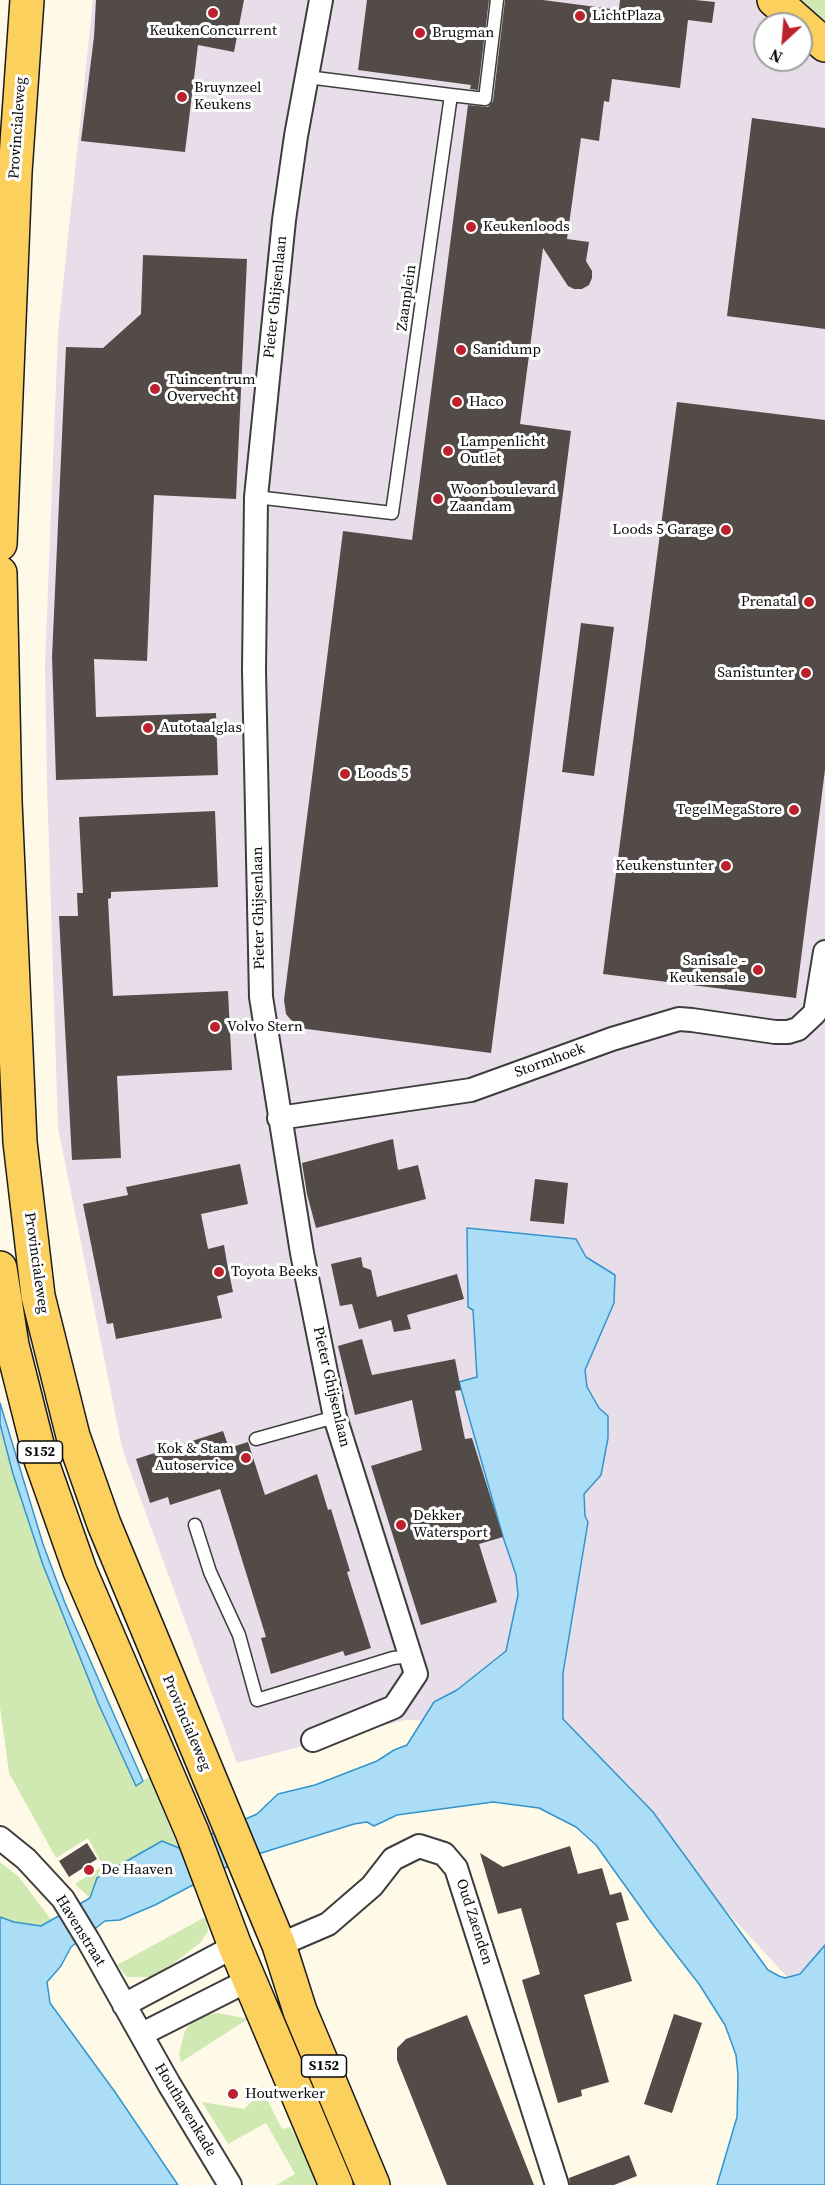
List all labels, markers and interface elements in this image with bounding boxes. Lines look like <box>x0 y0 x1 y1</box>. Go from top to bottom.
marker: KeukenConcurrent <box>206 6 220 20</box>
place label: LichtPlaza <box>592 7 662 25</box>
marker: LichtPlaza <box>573 9 587 23</box>
north arrow <box>753 12 813 72</box>
place label: KeukenConcurrent <box>149 22 277 40</box>
place label: Brugman <box>432 24 494 42</box>
marker: Brugman <box>413 26 427 40</box>
text: N <box>766 44 786 69</box>
street label: Provincialeweg <box>5 76 31 180</box>
place label: Bruynzeel Keukens <box>194 79 261 114</box>
marker: Bruynzeel Keukens <box>175 90 189 104</box>
place label: Keukenloods <box>483 218 570 236</box>
marker: Keukenloods <box>464 220 478 234</box>
street label: Pieter Ghijsenlaan <box>261 235 291 359</box>
street label: Zaanplein <box>393 264 421 332</box>
place label: Sanidump <box>473 341 541 359</box>
marker: Sanidump <box>454 343 468 357</box>
place label: Tuincentrum Overvecht <box>167 371 255 406</box>
marker: Tuincentrum Overvecht <box>148 382 162 396</box>
place label: Haco <box>469 393 504 411</box>
marker: Haco <box>450 395 464 409</box>
place label: Lampenlicht Outlet <box>460 433 545 468</box>
marker: Lampenlicht Outlet <box>441 444 455 458</box>
place label: Woonboulevard Zaandam <box>450 481 556 516</box>
marker: Woonboulevard Zaandam <box>431 492 445 506</box>
place label: Loods 5 Garage <box>612 521 714 539</box>
marker: Loods 5 Garage <box>719 523 733 537</box>
place label: Prenatal <box>741 593 797 611</box>
marker: Prenatal <box>802 595 816 609</box>
place label: Sanistunter <box>717 664 794 682</box>
marker: Sanistunter <box>799 666 813 680</box>
place label: Autotaalglas <box>160 719 242 737</box>
marker: Autotaalglas <box>141 721 155 735</box>
place label: Loods 5 <box>357 765 408 783</box>
marker: Loods 5 <box>338 767 352 781</box>
place label: TegelMegaStore <box>676 801 782 819</box>
marker: TegelMegaStore <box>787 803 801 817</box>
street label: Pieter Ghijsenlaan <box>249 846 269 970</box>
place label: Keukenstunter <box>615 857 714 875</box>
marker: Keukenstunter <box>719 859 733 873</box>
place label: Sanisale - Keukensale <box>669 952 746 987</box>
marker: Sanisale - Keukensale <box>751 963 765 977</box>
place label: Volvo Stern <box>227 1018 303 1036</box>
marker: Volvo Stern <box>208 1020 222 1034</box>
street label: Stormhoek <box>512 1040 588 1082</box>
street label: Provincialeweg <box>20 1211 52 1315</box>
place label: Toyota Beeks <box>231 1263 318 1281</box>
marker: Toyota Beeks <box>212 1265 226 1279</box>
street label: Pieter Ghijsenlaan <box>308 1325 354 1449</box>
place label: Kok & Stam Autoservice <box>155 1440 234 1475</box>
road number: S152 <box>18 1441 63 1463</box>
marker: Kok & Stam Autoservice <box>239 1451 253 1465</box>
place label: Dekker Watersport <box>413 1507 488 1542</box>
marker: Dekker Watersport <box>394 1518 408 1532</box>
street label: Provincialeweg <box>158 1672 214 1774</box>
place label: De Haaven <box>101 1861 173 1879</box>
marker: De Haaven <box>82 1863 96 1877</box>
street label: Oud Zaenden <box>452 1877 496 1967</box>
street label: Havenstraat <box>51 1892 109 1970</box>
road number: S152 <box>302 2055 346 2077</box>
street label: Houthavenkade <box>150 2060 220 2160</box>
place label: Houtwerker <box>245 2085 325 2103</box>
marker: Houtwerker <box>226 2087 240 2101</box>

